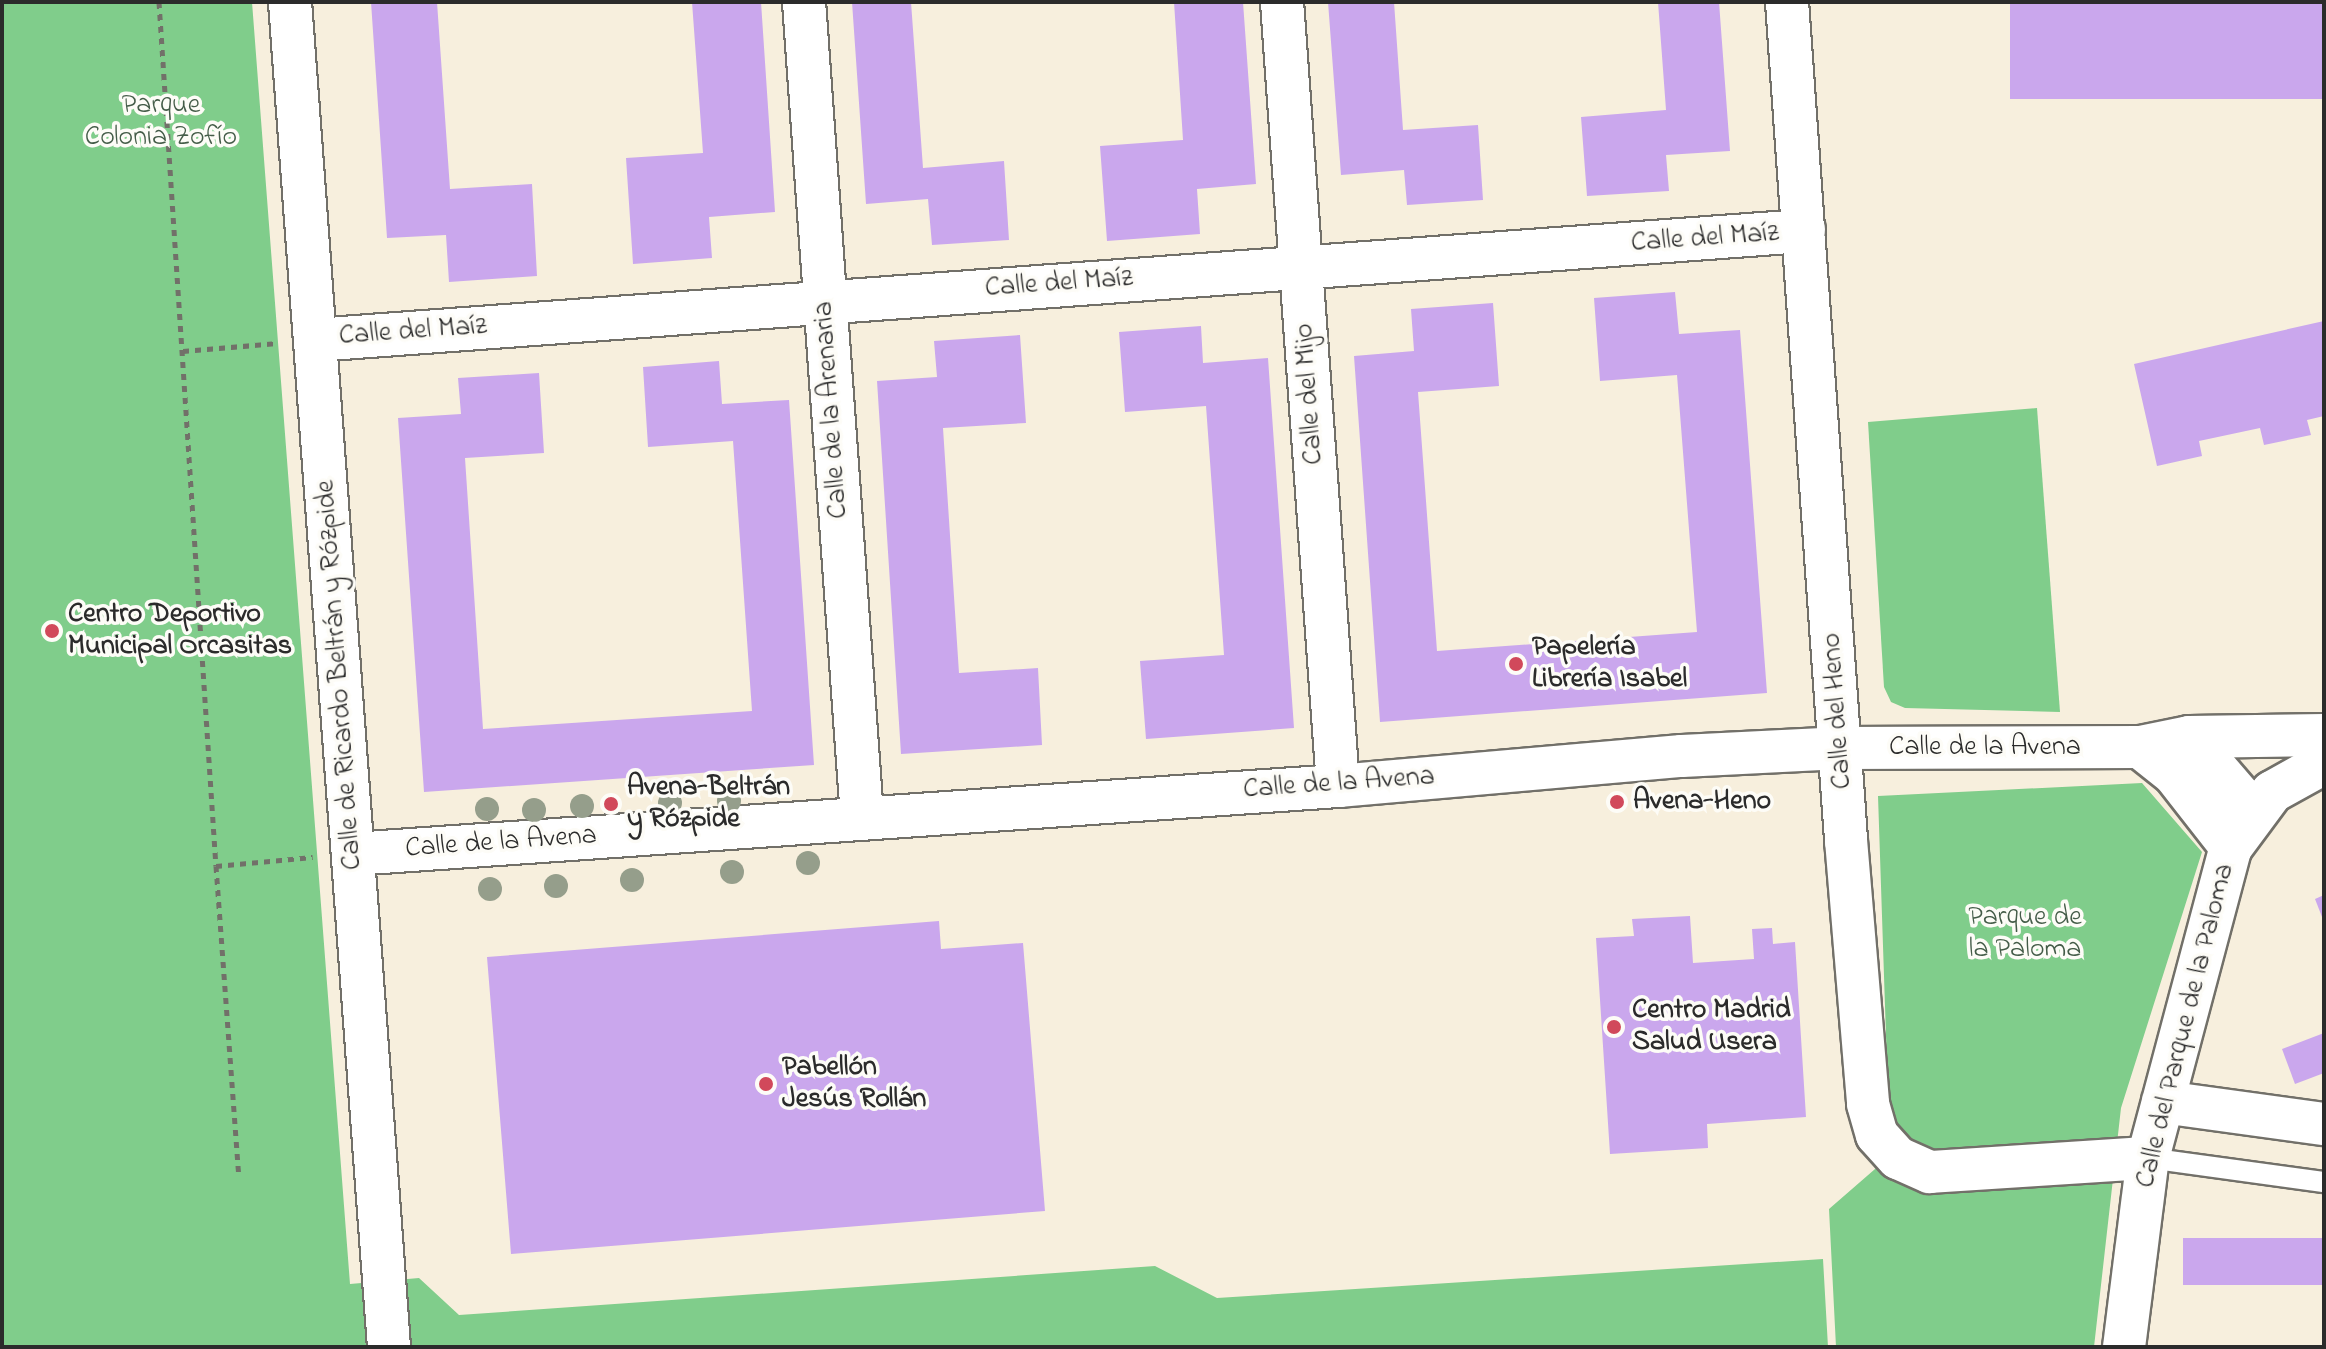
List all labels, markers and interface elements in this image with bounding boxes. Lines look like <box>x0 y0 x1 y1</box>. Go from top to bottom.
park label: Parque Colonia Zofío <box>85 89 237 155</box>
street label: Calle del Maíz <box>1630 217 1780 261</box>
street label: Calle del Maíz <box>984 262 1134 306</box>
street label: Calle de la Arenaria <box>808 300 856 520</box>
street label: Calle del Maíz <box>338 310 488 354</box>
street label: Calle del Mijo <box>1288 322 1332 466</box>
street label: Calle de Ricardo Beltrán y Rózpide <box>310 479 370 871</box>
place label: Centro Deportivo Municipal Orcasitas <box>68 598 292 664</box>
marker: Centro Deportivo Municipal Orcasitas <box>43 622 61 640</box>
place label: Papelería Librería Isabel <box>1532 631 1687 697</box>
street label: Calle del Heno <box>1816 632 1860 790</box>
marker: Papelería Librería Isabel <box>1507 655 1525 673</box>
street label: Calle de la Avena <box>1889 731 2081 765</box>
street label: Calle de la Avena <box>1242 761 1436 807</box>
place label: Avena-Beltrán y Rózpide <box>627 771 790 837</box>
place label: Avena-Heno <box>1633 785 1771 819</box>
marker: Avena-Heno <box>1608 793 1626 811</box>
marker: Avena-Beltrán y Rózpide <box>602 795 620 813</box>
street label: Calle de la Avena <box>404 820 598 866</box>
street label: Calle del Parque de la Paloma <box>2129 861 2243 1191</box>
park label: Parque de la Paloma <box>1968 901 2082 967</box>
place label: Centro Madrid Salud Usera <box>1632 994 1791 1060</box>
marker: Centro Madrid Salud Usera <box>1603 1016 1625 1038</box>
place label: Pabellón Jesús Rollán <box>782 1051 926 1117</box>
marker: Pabellón Jesús Rollán <box>757 1075 775 1093</box>

